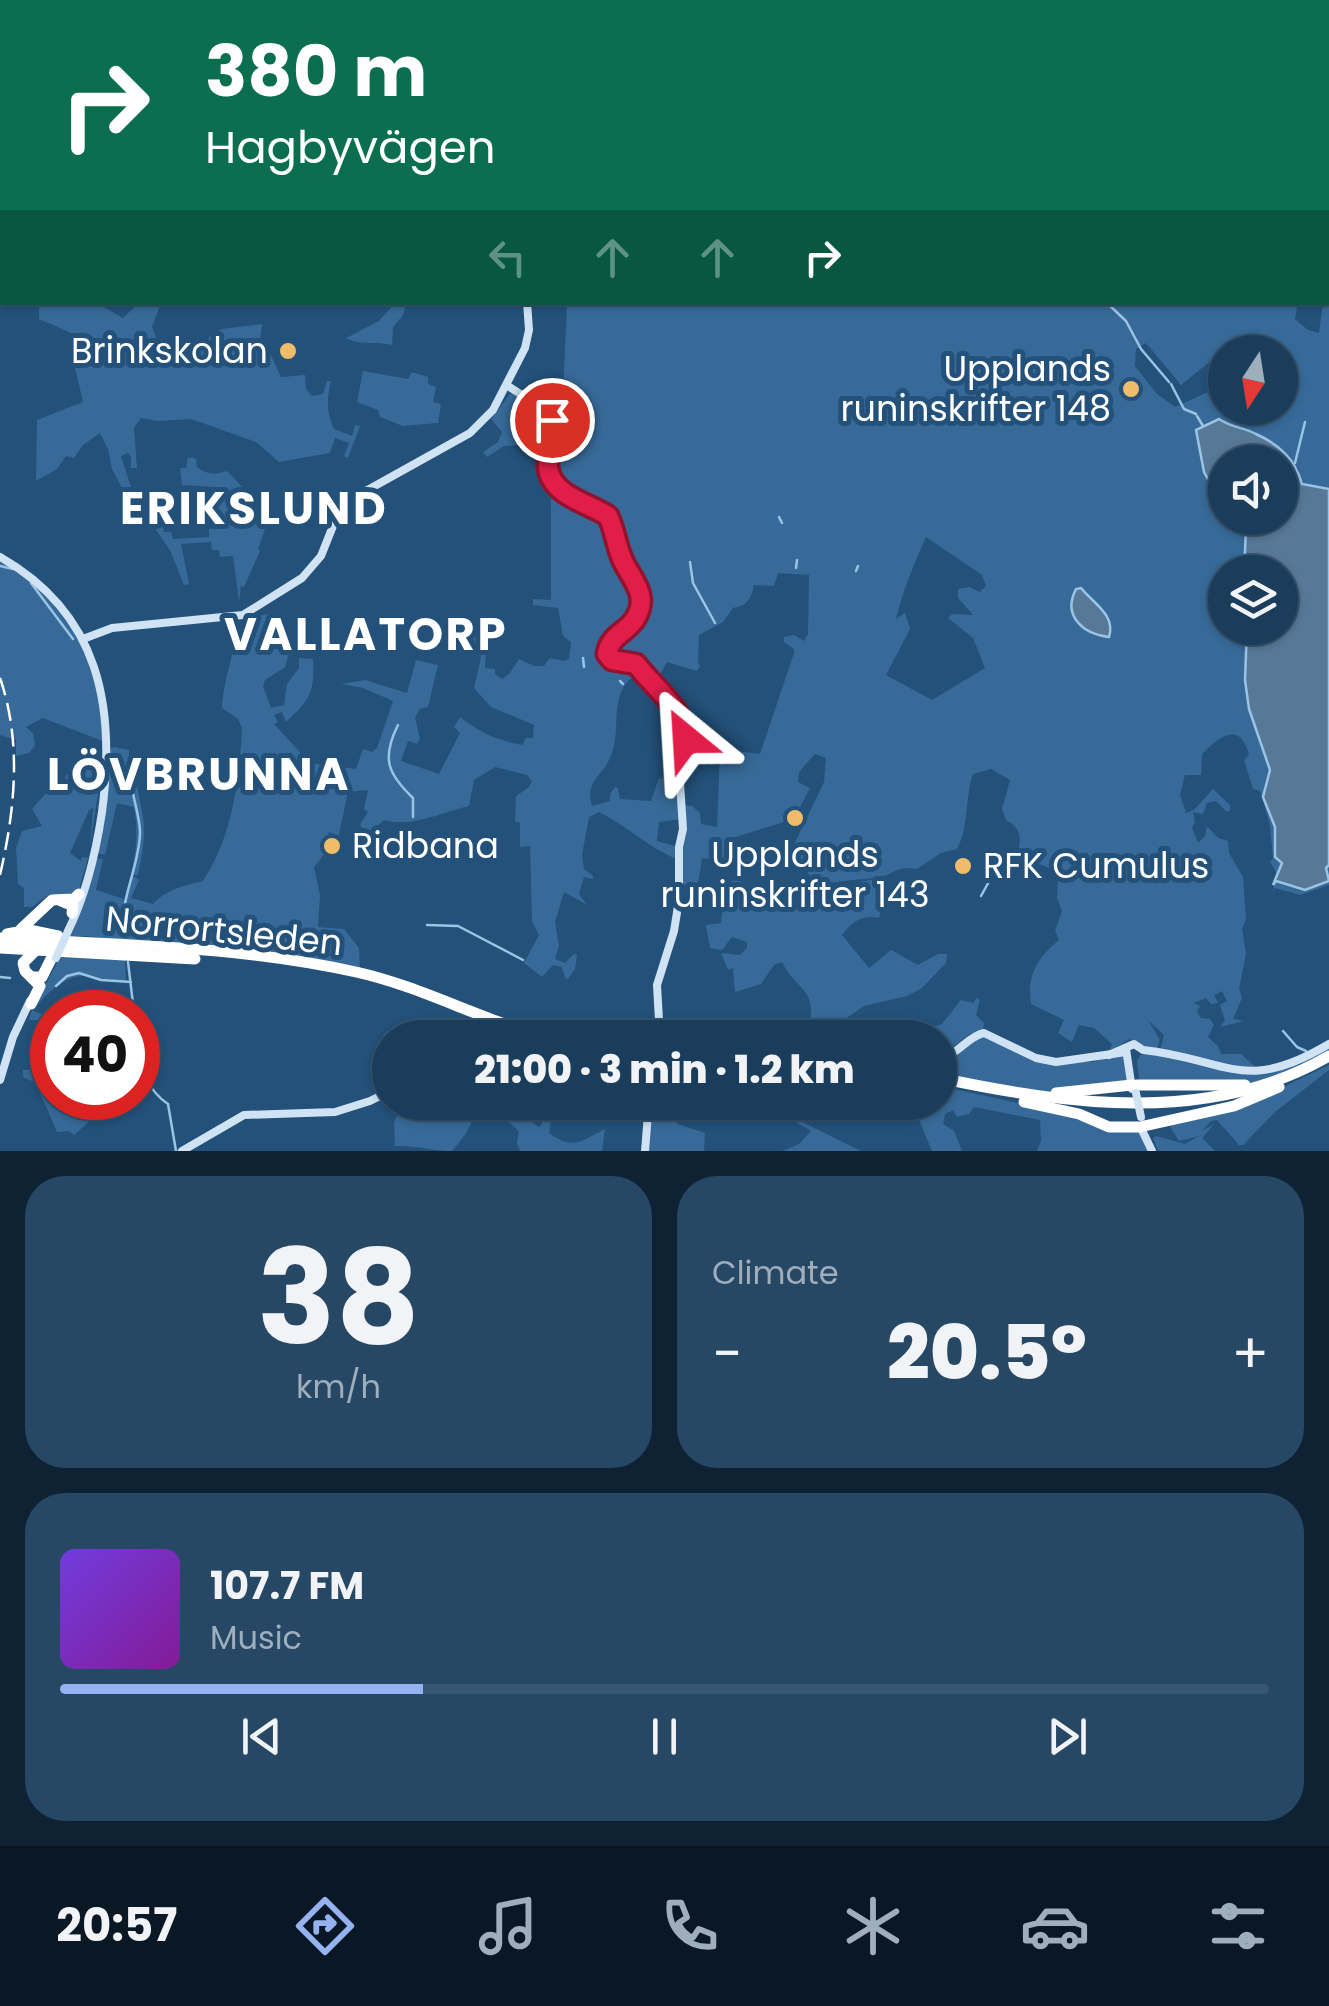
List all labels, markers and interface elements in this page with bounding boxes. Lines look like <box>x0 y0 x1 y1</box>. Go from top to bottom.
text: 380 m <box>205 22 427 121</box>
icon: right <box>40 40 170 170</box>
text: Hagbyvägen <box>205 116 496 179</box>
icon: left <box>480 230 535 285</box>
icon: ahead <box>585 230 640 285</box>
icon: ahead <box>690 230 745 285</box>
icon: right <box>795 230 850 285</box>
place label: Brinkskolan <box>71 326 268 375</box>
north arrow <box>1208 335 1298 425</box>
map controls <box>1208 335 1298 645</box>
marker: Brinkskolan <box>277 340 299 362</box>
place label: Upplands runinskrifter 148 <box>841 344 1111 433</box>
pin <box>510 378 595 463</box>
marker: Upplands runinskrifter 148 <box>1120 378 1142 400</box>
icon: arrive <box>525 393 580 448</box>
button: sound <box>1208 445 1298 535</box>
district label: ERIKSLUND <box>120 477 388 540</box>
button: layers <box>1208 555 1298 645</box>
district label: VALLATORP <box>224 603 508 666</box>
position arrow <box>634 687 738 791</box>
district label: LÖVBRUNNA <box>47 743 351 806</box>
marker: Upplands runinskrifter 143 <box>784 807 806 829</box>
place label: Ridbana <box>352 821 499 870</box>
place label: Upplands runinskrifter 143 <box>660 830 930 919</box>
marker: Ridbana <box>321 835 343 857</box>
place label: RFK Cumulus <box>983 841 1209 890</box>
marker: RFK Cumulus <box>952 855 974 877</box>
street label: Norrortsleden <box>103 894 345 967</box>
speed limit sign: 40 <box>30 990 160 1120</box>
text: 21:00 · 3 min · 1.2 km <box>474 1043 855 1096</box>
text: 38 <box>257 1206 420 1389</box>
text: Climate <box>712 1250 839 1295</box>
text: 20.5° <box>887 1300 1087 1405</box>
text: − <box>712 1315 742 1392</box>
text: + <box>1231 1315 1269 1392</box>
text: km/h <box>296 1364 381 1409</box>
text: 107.7 FM <box>210 1559 364 1612</box>
text: Music <box>210 1615 302 1660</box>
icon: previous <box>234 1709 289 1764</box>
icon: pause <box>637 1709 692 1764</box>
icon: next <box>1040 1709 1095 1764</box>
icon: directions <box>290 1891 360 1961</box>
icon: music <box>473 1891 543 1961</box>
icon: phone <box>655 1891 725 1961</box>
icon: climate <box>838 1891 908 1961</box>
icon: car <box>1020 1891 1090 1961</box>
icon: filters <box>1203 1891 1273 1961</box>
text: 20:57 <box>56 1894 177 1957</box>

